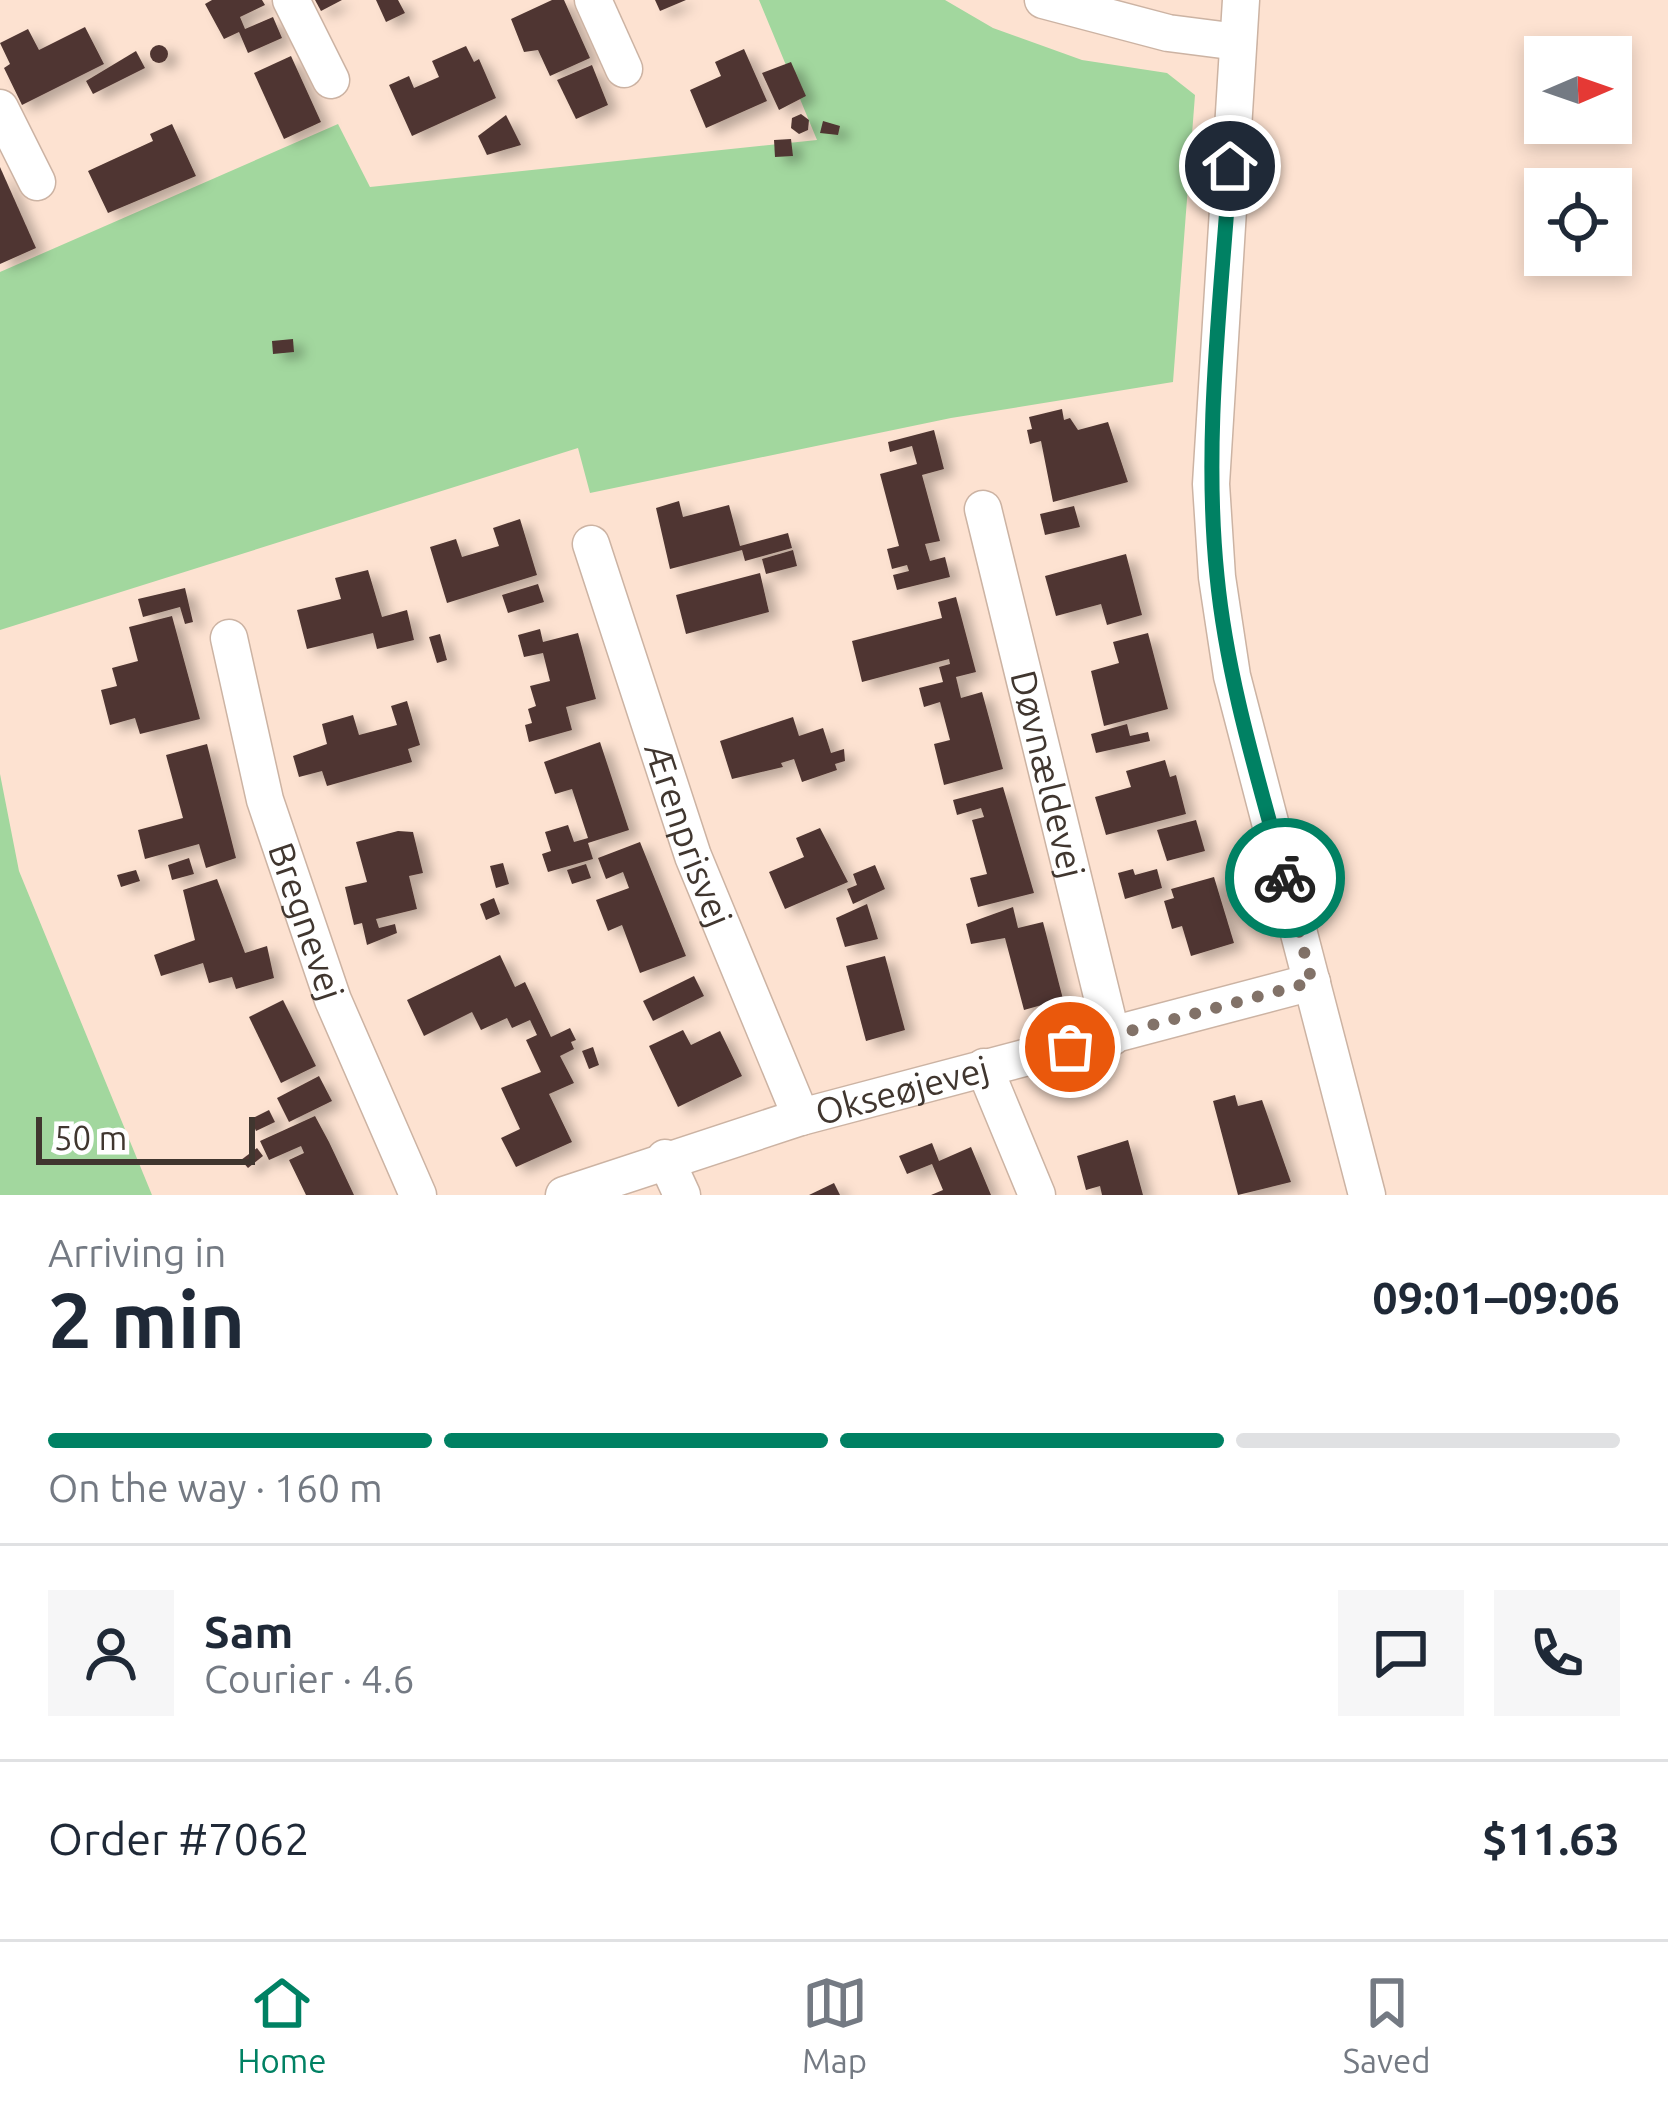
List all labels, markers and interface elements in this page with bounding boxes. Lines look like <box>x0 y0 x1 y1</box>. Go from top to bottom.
north arrow <box>1524 36 1632 144</box>
map controls <box>1524 36 1632 276</box>
pin <box>1179 115 1281 217</box>
icon: home <box>1197 133 1263 199</box>
button: locate <box>1524 168 1632 276</box>
street label: Døvnældevej <box>1003 666 1093 882</box>
street label: Ærenprisvej <box>637 737 741 932</box>
courier <box>1225 818 1345 938</box>
street label: Bregnevej <box>261 837 352 1005</box>
icon: bike <box>1252 845 1318 911</box>
pin <box>1019 996 1121 1098</box>
icon: bag <box>1037 1014 1103 1080</box>
street label: Okseøjevej <box>811 1047 993 1132</box>
scale bar <box>36 1111 255 1164</box>
text: 50 m <box>54 1119 127 1156</box>
text: Arriving in <box>48 1231 226 1274</box>
text: 09:01–09:06 <box>1372 1272 1620 1323</box>
text: 2 min <box>48 1275 245 1363</box>
text: On the way · 160 m <box>48 1466 383 1509</box>
button: person <box>48 1590 174 1716</box>
button: chat <box>1338 1590 1464 1716</box>
button: phone <box>1494 1590 1620 1716</box>
text: Sam <box>204 1606 293 1657</box>
text: Courier · 4.6 <box>204 1657 415 1700</box>
text: Order #7062 <box>48 1813 310 1864</box>
text: $11.63 <box>1482 1813 1620 1864</box>
tab: Home <box>238 1970 327 2079</box>
tab: Map <box>802 1970 868 2079</box>
tab: Saved <box>1343 1970 1430 2079</box>

